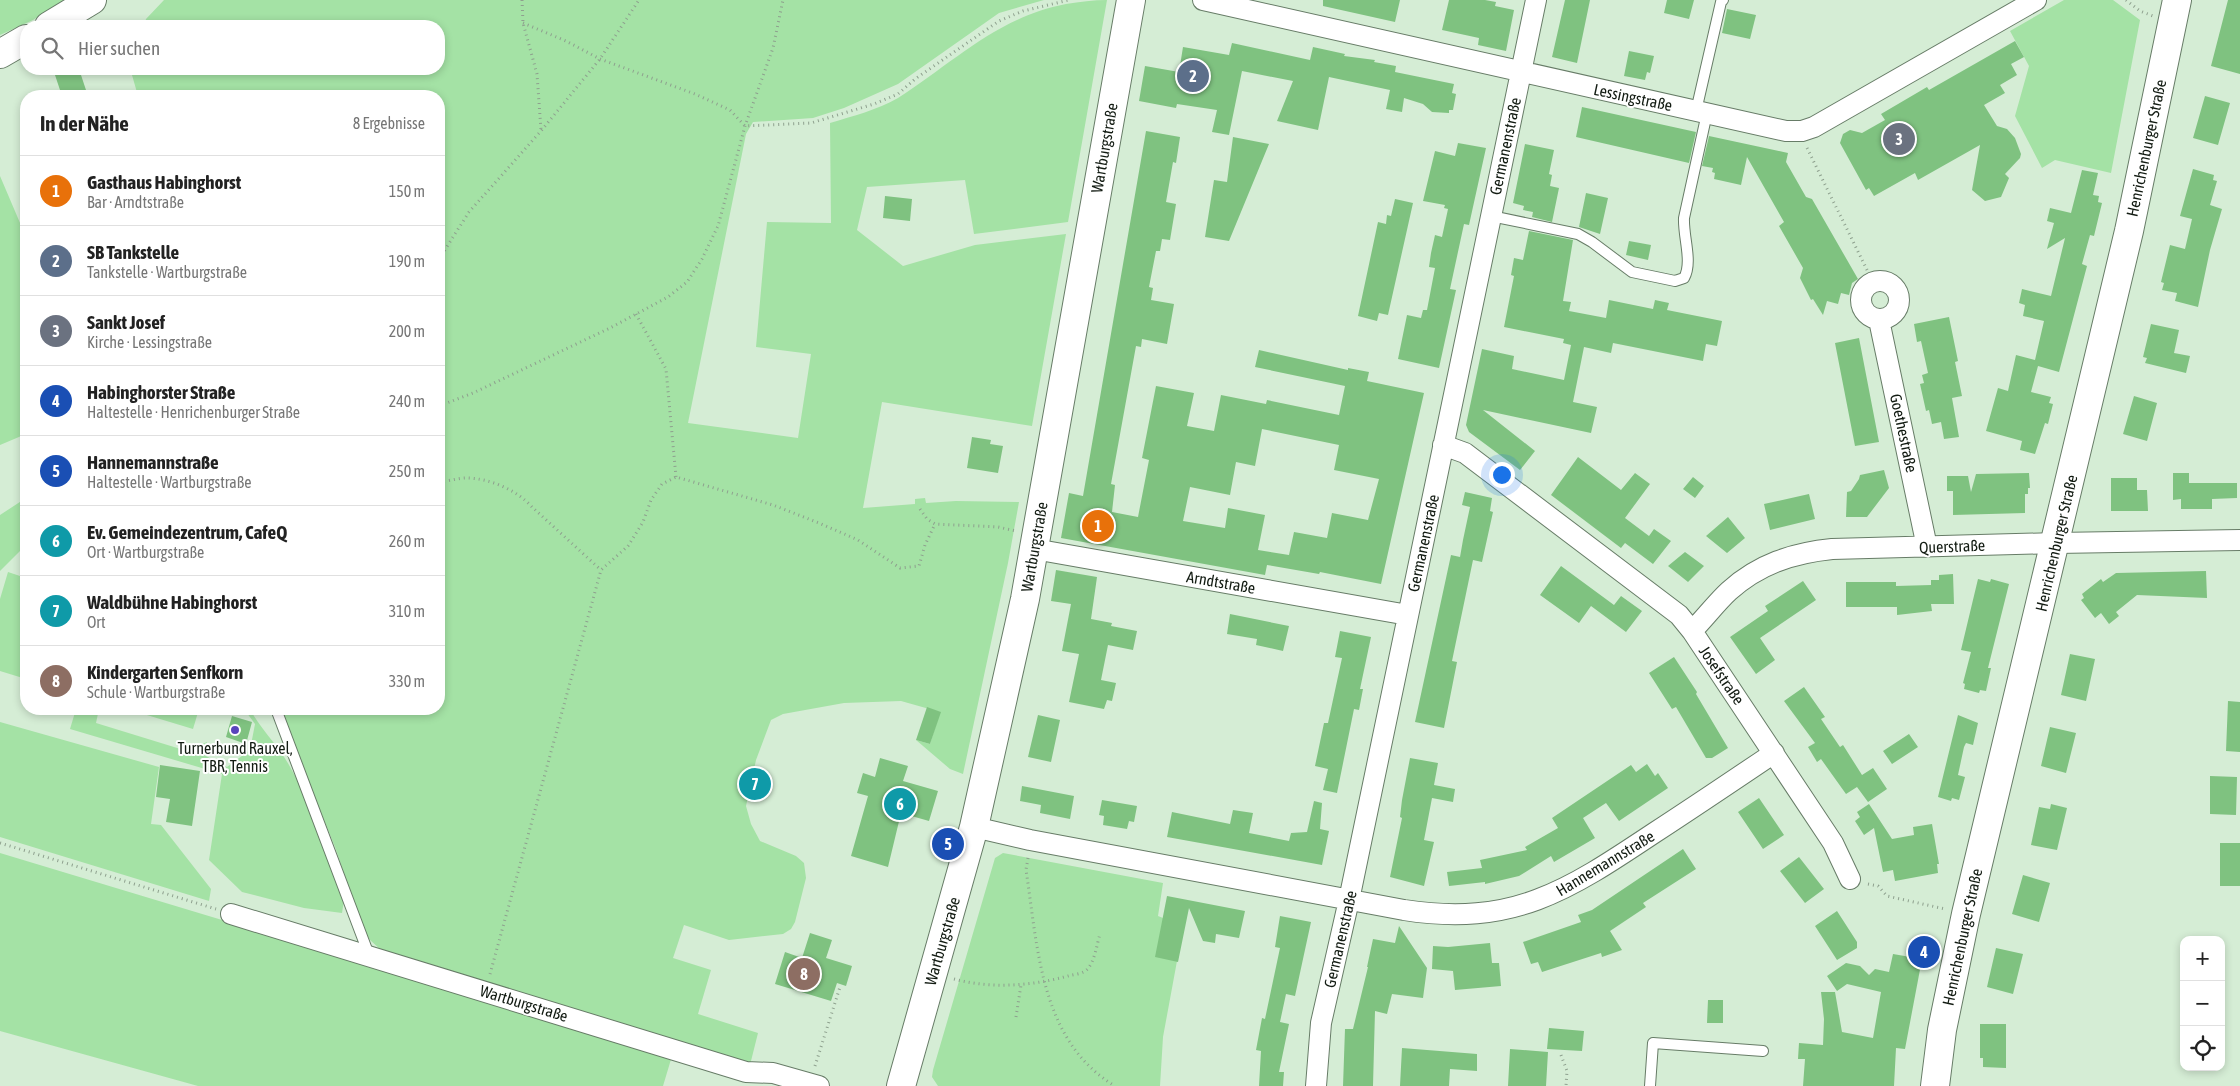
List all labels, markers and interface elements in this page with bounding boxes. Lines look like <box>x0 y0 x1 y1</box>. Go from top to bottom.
search box <box>20 20 445 75</box>
icon: search <box>38 34 66 62</box>
text: Hier suchen <box>78 37 160 59</box>
pin: 2 <box>1177 57 1209 95</box>
street label: Henrichenburger Straße <box>2123 78 2170 218</box>
street label: Lessingstraße <box>1592 80 1674 115</box>
street label: Germanenstraße <box>1486 96 1524 196</box>
street label: Wartburgstraße <box>1087 102 1122 195</box>
text: In der Nähe <box>40 111 129 135</box>
text: 8 Ergebnisse <box>353 114 425 132</box>
pin: 3 <box>1883 120 1915 158</box>
text: Gasthaus Habinghorst <box>87 171 241 193</box>
text: 1 <box>52 182 60 200</box>
text: 150 m <box>389 182 425 200</box>
text: Bar · Arndtstraße <box>87 193 184 211</box>
text: SB Tankstelle <box>87 241 179 263</box>
text: 2 <box>52 252 60 270</box>
text: 190 m <box>389 252 425 270</box>
text: Tankstelle · Wartburgstraße <box>87 263 247 281</box>
text: Sankt Josef <box>87 311 165 333</box>
text: 3 <box>52 322 60 340</box>
text: 200 m <box>389 322 425 340</box>
text: Kirche · Lessingstraße <box>87 333 212 351</box>
text: Habinghorster Straße <box>87 381 235 403</box>
text: 4 <box>52 392 60 410</box>
text: 240 m <box>389 392 425 410</box>
street label: Goethestraße <box>1887 392 1921 474</box>
text: Haltestelle · Henrichenburger Straße <box>87 403 300 421</box>
text: Hannemannstraße <box>87 451 219 473</box>
text: 5 <box>52 462 60 480</box>
text: 250 m <box>389 462 425 480</box>
your location <box>1489 462 1515 488</box>
text: Haltestelle · Wartburgstraße <box>87 473 251 491</box>
street label: Henrichenburger Straße <box>2032 473 2081 613</box>
street label: Germanenstraße <box>1404 493 1442 593</box>
street label: Wartburgstraße <box>1017 501 1052 594</box>
pin: 1 <box>1082 507 1114 545</box>
text: Ev. Gemeindezentrum, CafeQ <box>87 521 287 543</box>
text: 6 <box>52 532 60 550</box>
text: 260 m <box>389 532 425 550</box>
street label: Querstraße <box>1919 536 1985 556</box>
text: Ort · Wartburgstraße <box>87 543 204 561</box>
street label: Arndtstraße <box>1185 567 1257 597</box>
text: Waldbühne Habinghorst <box>87 591 257 613</box>
text: 7 <box>52 602 60 620</box>
text: 310 m <box>389 602 425 620</box>
text: Ort <box>87 613 106 631</box>
street label: Josefstraße <box>1696 642 1748 708</box>
text: Kindergarten Senfkorn <box>87 661 243 683</box>
text: 8 <box>52 672 60 690</box>
text: 330 m <box>389 672 425 690</box>
text: Schule · Wartburgstraße <box>87 683 225 701</box>
marker: Turnerbund Rauxel, TBR, Tennis <box>229 724 241 736</box>
place label: Turnerbund Rauxel, TBR, Tennis <box>177 739 293 775</box>
pin: 7 <box>739 765 771 803</box>
pin: 6 <box>884 785 916 823</box>
pin: 5 <box>932 825 964 863</box>
street label: Hannemannstraße <box>1553 827 1657 899</box>
street label: Henrichenburger Straße <box>1939 867 1986 1007</box>
street label: Germanenstraße <box>1320 889 1360 989</box>
street label: Wartburgstraße <box>921 895 964 988</box>
pin: 4 <box>1908 933 1940 971</box>
map controls <box>2180 936 2225 1071</box>
button: + <box>2180 936 2225 981</box>
pin: 8 <box>788 955 820 993</box>
street label: Wartburgstraße <box>478 981 570 1026</box>
button: − <box>2180 981 2225 1026</box>
button: locate <box>2180 1026 2225 1071</box>

